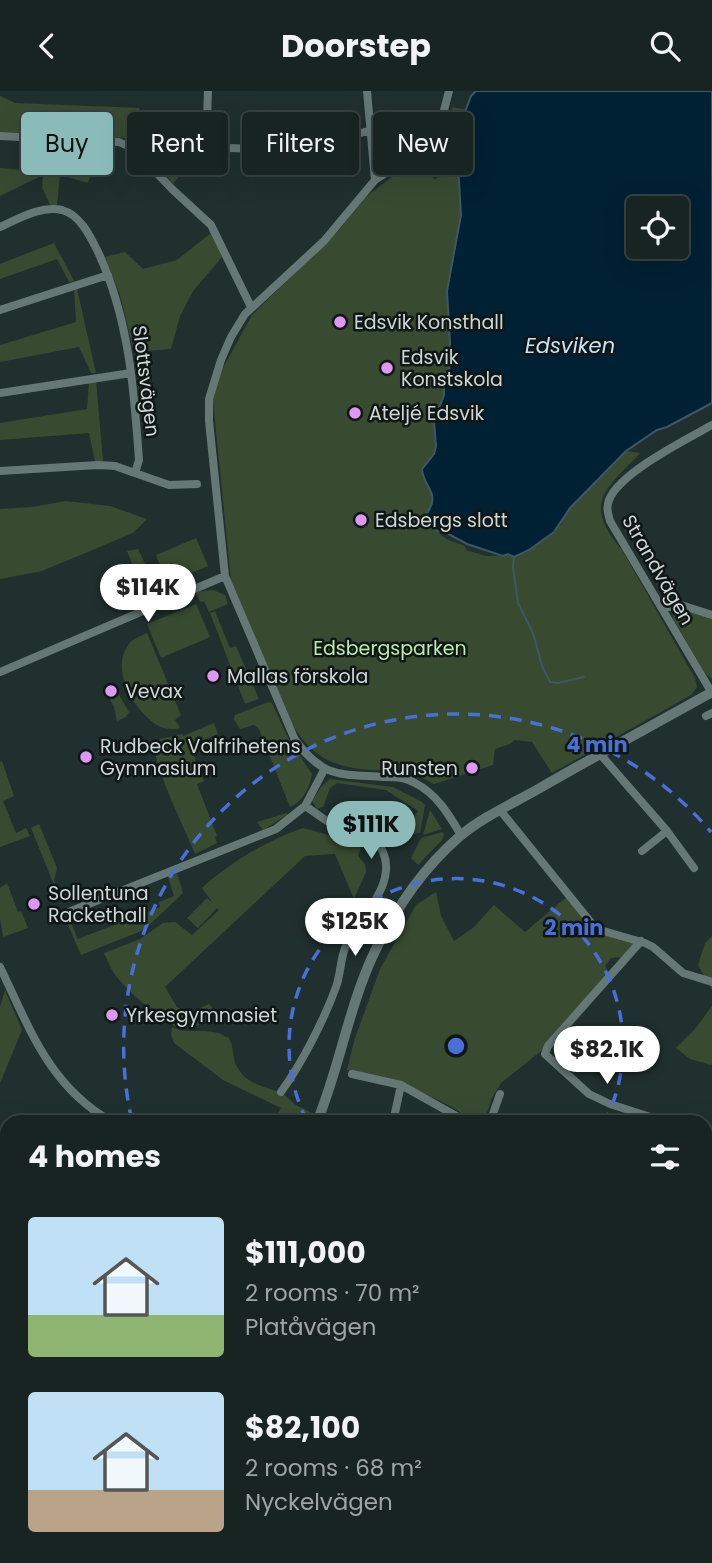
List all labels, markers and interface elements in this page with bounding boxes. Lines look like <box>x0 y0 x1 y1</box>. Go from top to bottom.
text: Doorstep <box>281 23 431 68</box>
icon: back <box>28 27 66 65</box>
icon: search <box>646 27 684 65</box>
chip: Buy <box>21 112 113 175</box>
chip: Rent <box>127 112 228 175</box>
chip: Filters <box>242 112 359 175</box>
chip: New <box>373 112 473 175</box>
map controls <box>626 196 689 259</box>
button: locate <box>626 196 689 259</box>
place label: Edsvik Konsthall <box>354 309 504 336</box>
marker: Edsvik Konsthall <box>332 314 348 330</box>
street label: Slottsvägen <box>126 324 166 438</box>
water label: Edsviken <box>525 331 615 360</box>
place label: Edsvik Konstskola <box>401 344 503 393</box>
marker: Edsvik Konstskola <box>379 360 395 376</box>
place label: Ateljé Edsvik <box>369 400 485 427</box>
marker: Ateljé Edsvik <box>347 405 363 421</box>
place label: Edsbergs slott <box>375 507 508 534</box>
street label: Strandvägen <box>615 510 701 630</box>
marker: Edsbergs slott <box>353 512 369 528</box>
pin: $114K <box>99 565 197 624</box>
text: $114K <box>116 571 180 603</box>
park label: Edsbergsparken <box>313 635 467 662</box>
place label: Mallas förskola <box>227 663 368 690</box>
marker: Mallas förskola <box>205 668 221 684</box>
place label: Vevax <box>125 678 182 705</box>
marker: Vevax <box>103 683 119 699</box>
text: 4 min <box>566 730 628 759</box>
place label: Rudbeck Valfrihetens Gymnasium <box>100 733 301 782</box>
marker: Rudbeck Valfrihetens Gymnasium <box>78 749 94 765</box>
place label: Runsten <box>381 755 458 782</box>
marker: Runsten <box>464 760 480 776</box>
pin: $111K <box>322 801 420 861</box>
text: $111K <box>342 808 400 840</box>
place label: Sollentuna Rackethall <box>48 880 149 929</box>
marker: Sollentuna Rackethall <box>26 896 42 912</box>
pin: $125K <box>306 899 404 958</box>
text: $125K <box>321 905 389 937</box>
text: 2 min <box>544 913 604 942</box>
place label: Yrkesgymnasiet <box>126 1002 277 1029</box>
marker: Yrkesgymnasiet <box>104 1007 120 1023</box>
pin: $82.1K <box>550 1027 664 1086</box>
text: $82.1K <box>570 1033 644 1065</box>
centre of rings <box>444 1034 468 1058</box>
text: 4 homes <box>28 1135 161 1178</box>
icon: filters <box>646 1138 684 1176</box>
text: $111,000 <box>245 1231 366 1274</box>
icon: home <box>84 1245 168 1329</box>
text: 2 rooms · 70 m² <box>245 1277 420 1309</box>
text: Platåvägen <box>245 1311 376 1343</box>
text: $82,100 <box>245 1406 360 1449</box>
icon: home <box>84 1420 168 1504</box>
text: 2 rooms · 68 m² <box>245 1452 422 1484</box>
text: Nyckelvägen <box>245 1486 393 1518</box>

